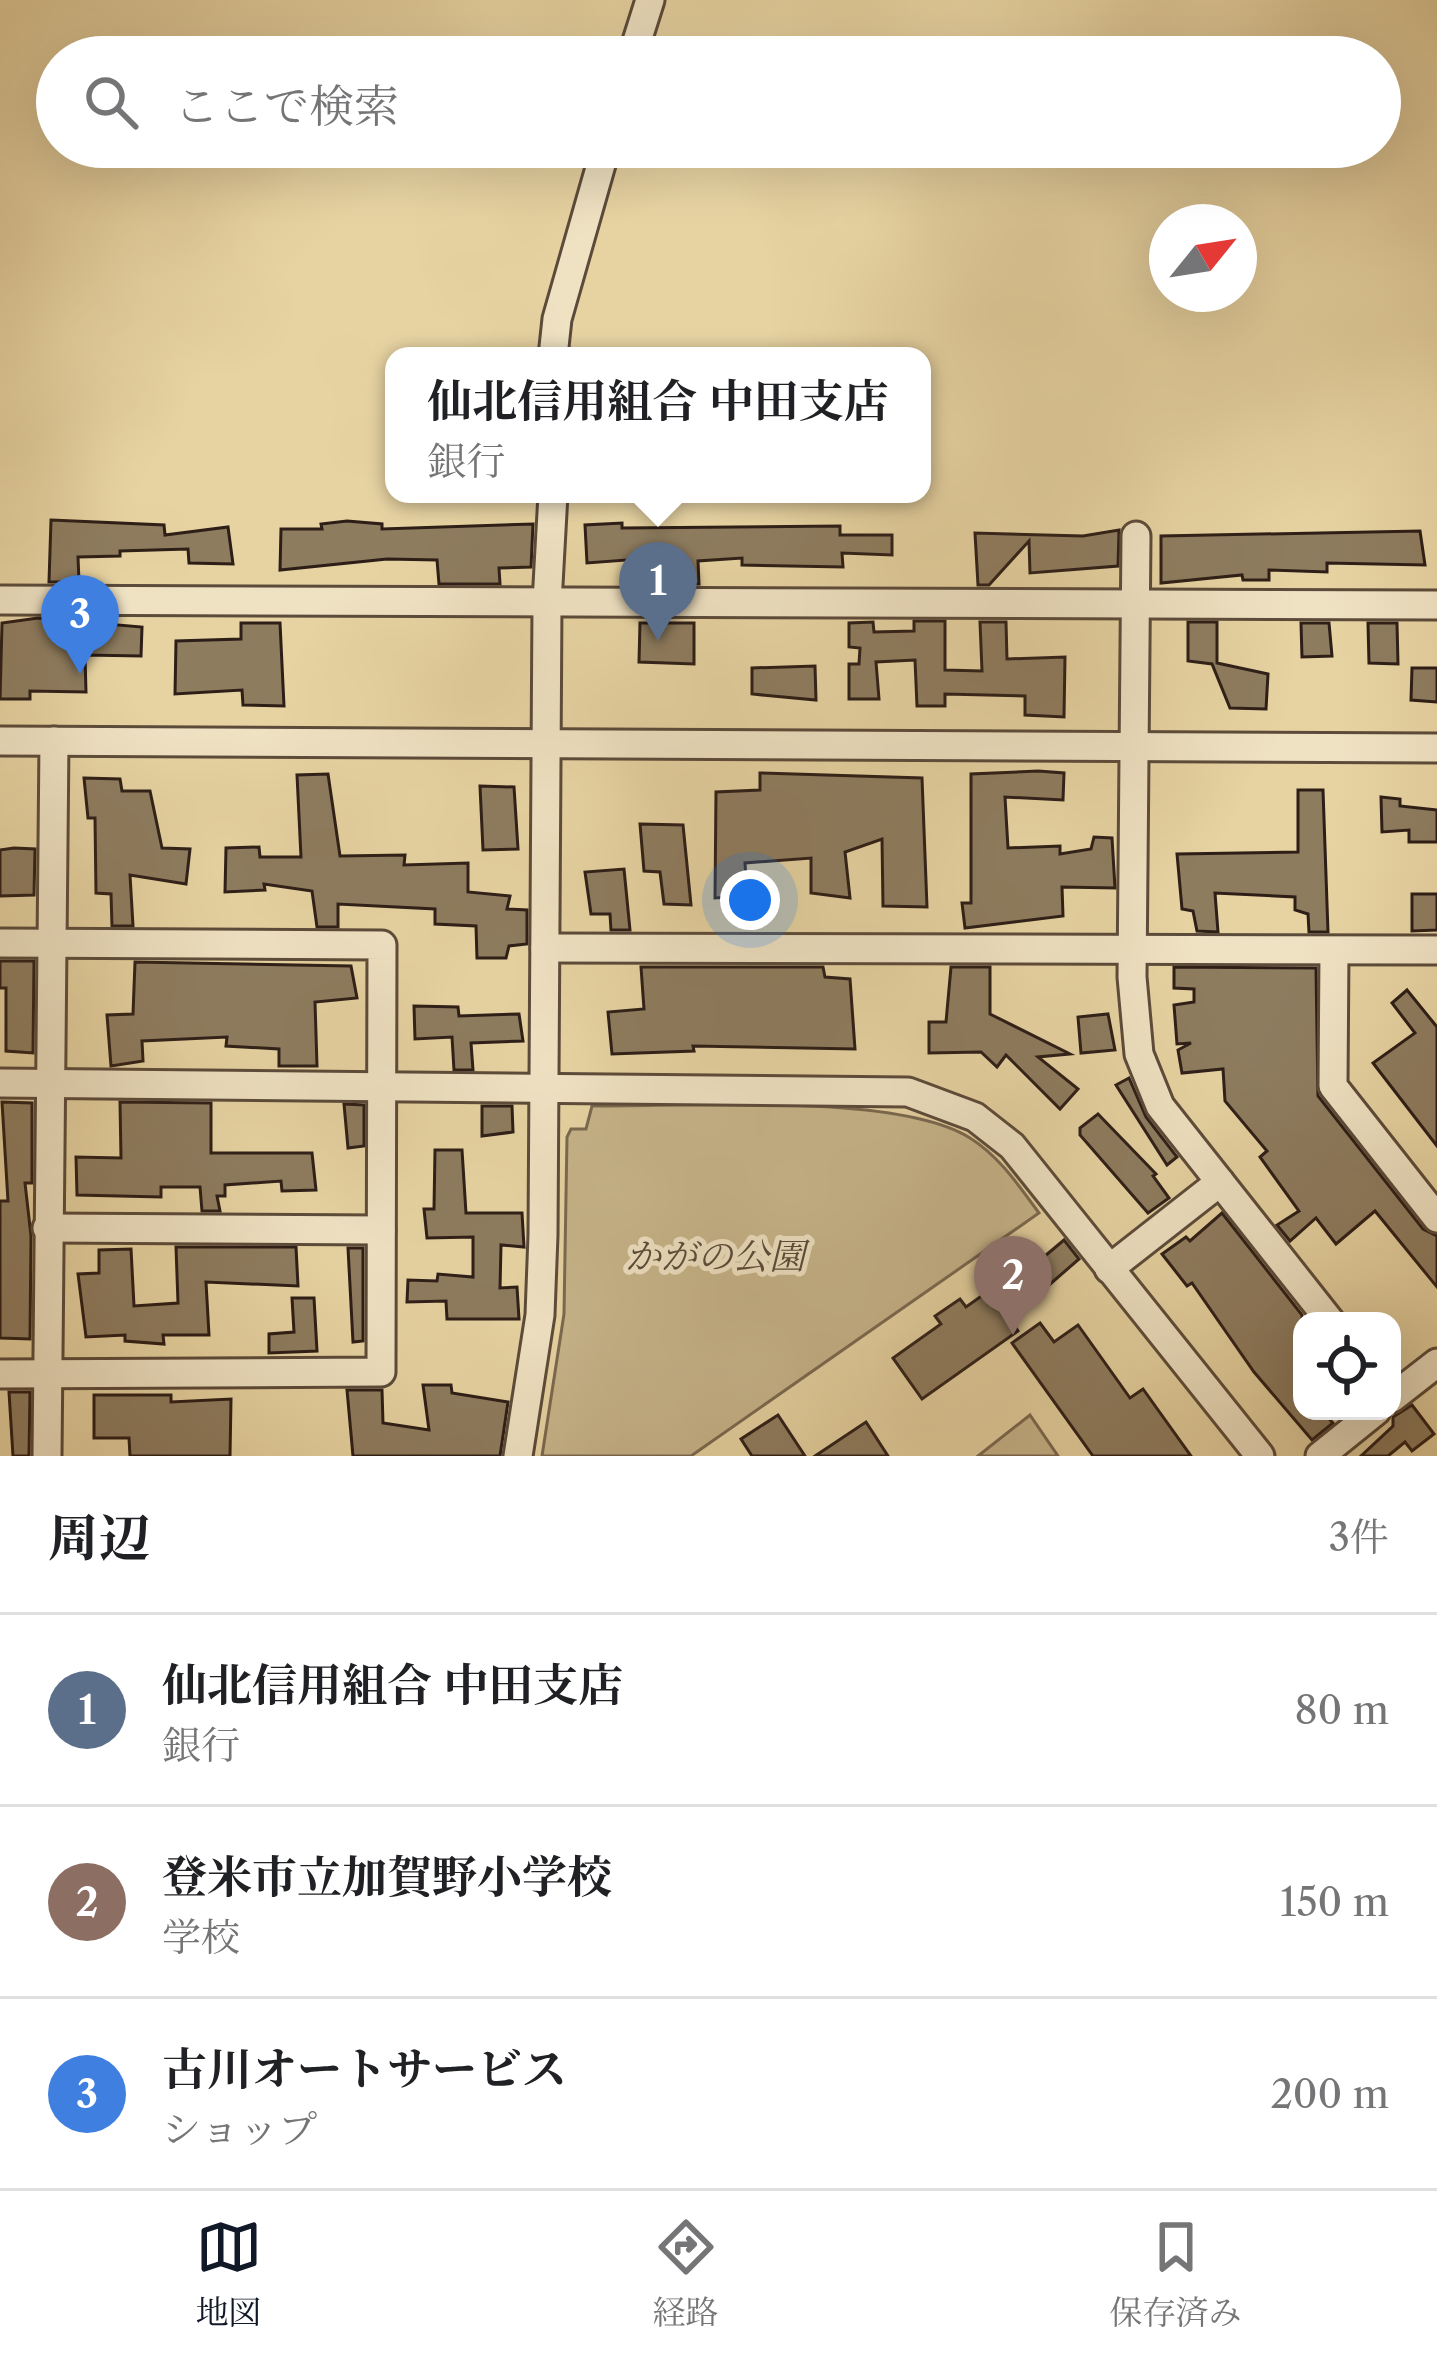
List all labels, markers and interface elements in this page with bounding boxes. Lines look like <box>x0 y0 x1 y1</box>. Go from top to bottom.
search box <box>36 36 1401 168</box>
icon: search <box>78 69 144 135</box>
text: ここで検索 <box>174 78 399 134</box>
north arrow <box>1149 204 1257 312</box>
popup <box>385 347 931 503</box>
text: 仙北信用組合 中田支店 <box>427 373 889 429</box>
text: 銀行 <box>427 437 505 485</box>
pin: 1 <box>619 542 697 641</box>
pin: 3 <box>41 575 119 674</box>
your location <box>720 870 780 930</box>
park label: かがの公園 <box>625 1234 810 1278</box>
pin: 2 <box>974 1236 1052 1335</box>
map controls <box>1293 1312 1401 1420</box>
button: locate <box>1293 1312 1401 1420</box>
text: 周辺 <box>48 1507 150 1569</box>
text: 3件 <box>1329 1513 1389 1561</box>
text: 仙北信用組合 中田支店 <box>162 1657 623 1713</box>
text: 1 <box>78 1686 96 1734</box>
text: 80 m <box>1294 1686 1389 1734</box>
text: 銀行 <box>162 1721 240 1769</box>
text: 登米市立加賀野小学校 <box>162 1849 612 1905</box>
text: 2 <box>75 1878 99 1926</box>
text: 150 m <box>1280 1878 1389 1926</box>
text: 学校 <box>162 1913 240 1961</box>
text: 古川オートサービス <box>162 2041 567 2097</box>
text: 3 <box>76 2070 98 2118</box>
text: 200 m <box>1270 2070 1389 2118</box>
text: ショップ <box>162 2105 317 2153</box>
tab: 地図 <box>196 2214 262 2333</box>
tab: 経路 <box>653 2214 719 2333</box>
tab: 保存済み <box>1110 2214 1242 2333</box>

